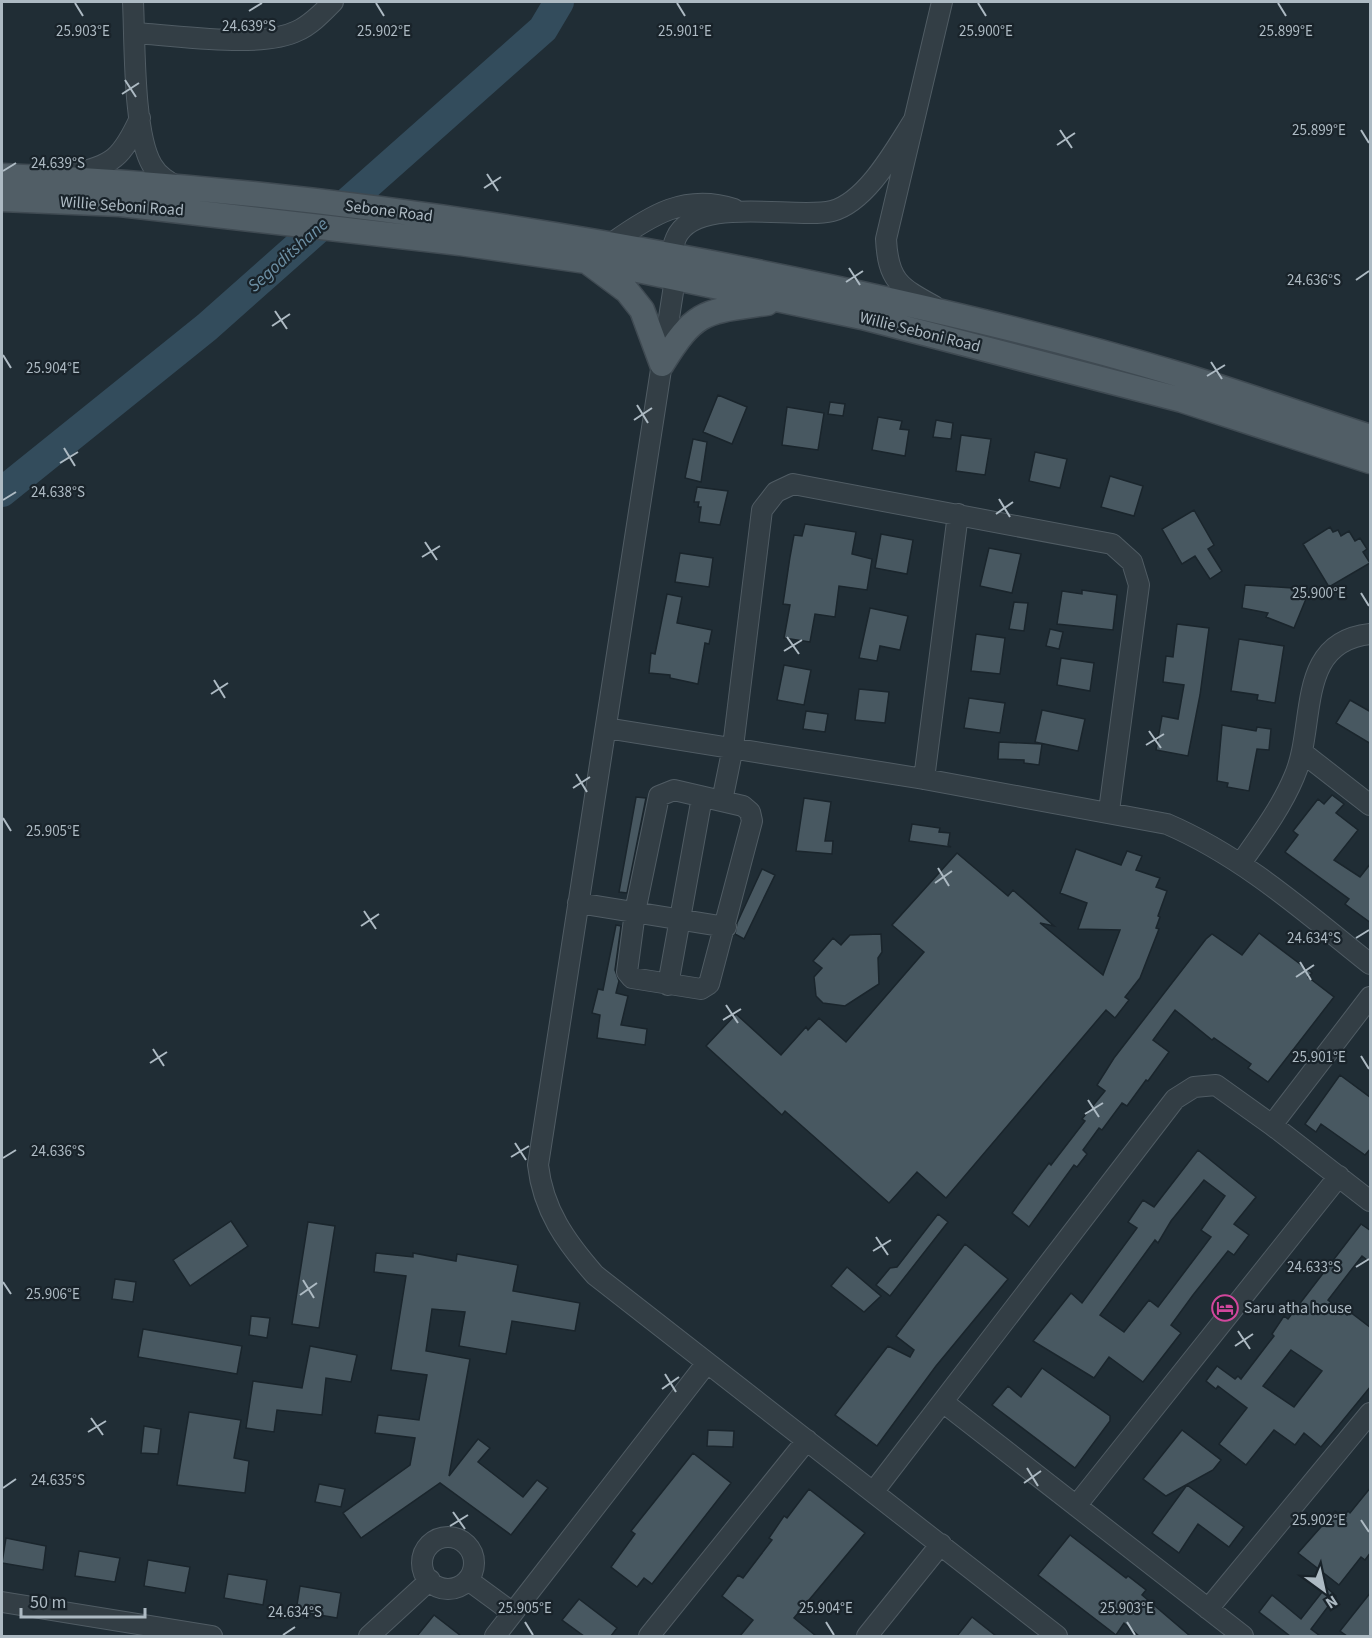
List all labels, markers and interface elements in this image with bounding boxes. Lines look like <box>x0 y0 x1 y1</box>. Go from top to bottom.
text: 24.639°S <box>222 16 276 37</box>
text: 25.903°E <box>56 21 110 42</box>
text: 25.902°E <box>357 21 411 42</box>
text: 25.901°E <box>658 21 712 42</box>
text: 25.900°E <box>959 21 1013 42</box>
text: 25.899°E <box>1259 21 1313 42</box>
text: 25.899°E <box>1292 120 1346 141</box>
text: 24.639°S <box>31 153 85 174</box>
street label: Willie Seboni Road <box>59 191 185 221</box>
street label: Sebone Road <box>344 195 434 227</box>
water label: Segoditshane <box>242 212 334 298</box>
text: 24.636°S <box>1287 270 1341 291</box>
street label: Willie Seboni Road <box>857 306 983 358</box>
text: 25.904°E <box>26 358 80 379</box>
text: 24.638°S <box>31 482 85 503</box>
text: 25.900°E <box>1292 583 1346 604</box>
text: 25.905°E <box>26 821 80 842</box>
text: 24.634°S <box>1287 928 1341 949</box>
text: 25.901°E <box>1292 1047 1346 1068</box>
text: 24.636°S <box>31 1141 85 1162</box>
text: 24.633°S <box>1287 1257 1341 1278</box>
text: 25.906°E <box>26 1284 80 1305</box>
hotel icon: Saru atha house <box>1210 1293 1240 1323</box>
place label: Saru atha house <box>1244 1297 1352 1319</box>
text: 24.635°S <box>31 1470 85 1491</box>
text: 25.902°E <box>1292 1510 1346 1531</box>
north arrow <box>1294 1560 1354 1620</box>
scale bar <box>21 1581 146 1619</box>
text: 50 m <box>30 1590 66 1615</box>
text: N <box>1321 1590 1342 1614</box>
text: 25.905°E <box>498 1598 552 1619</box>
text: 25.904°E <box>799 1598 853 1619</box>
text: 25.903°E <box>1100 1598 1154 1619</box>
text: 24.634°S <box>268 1602 322 1623</box>

